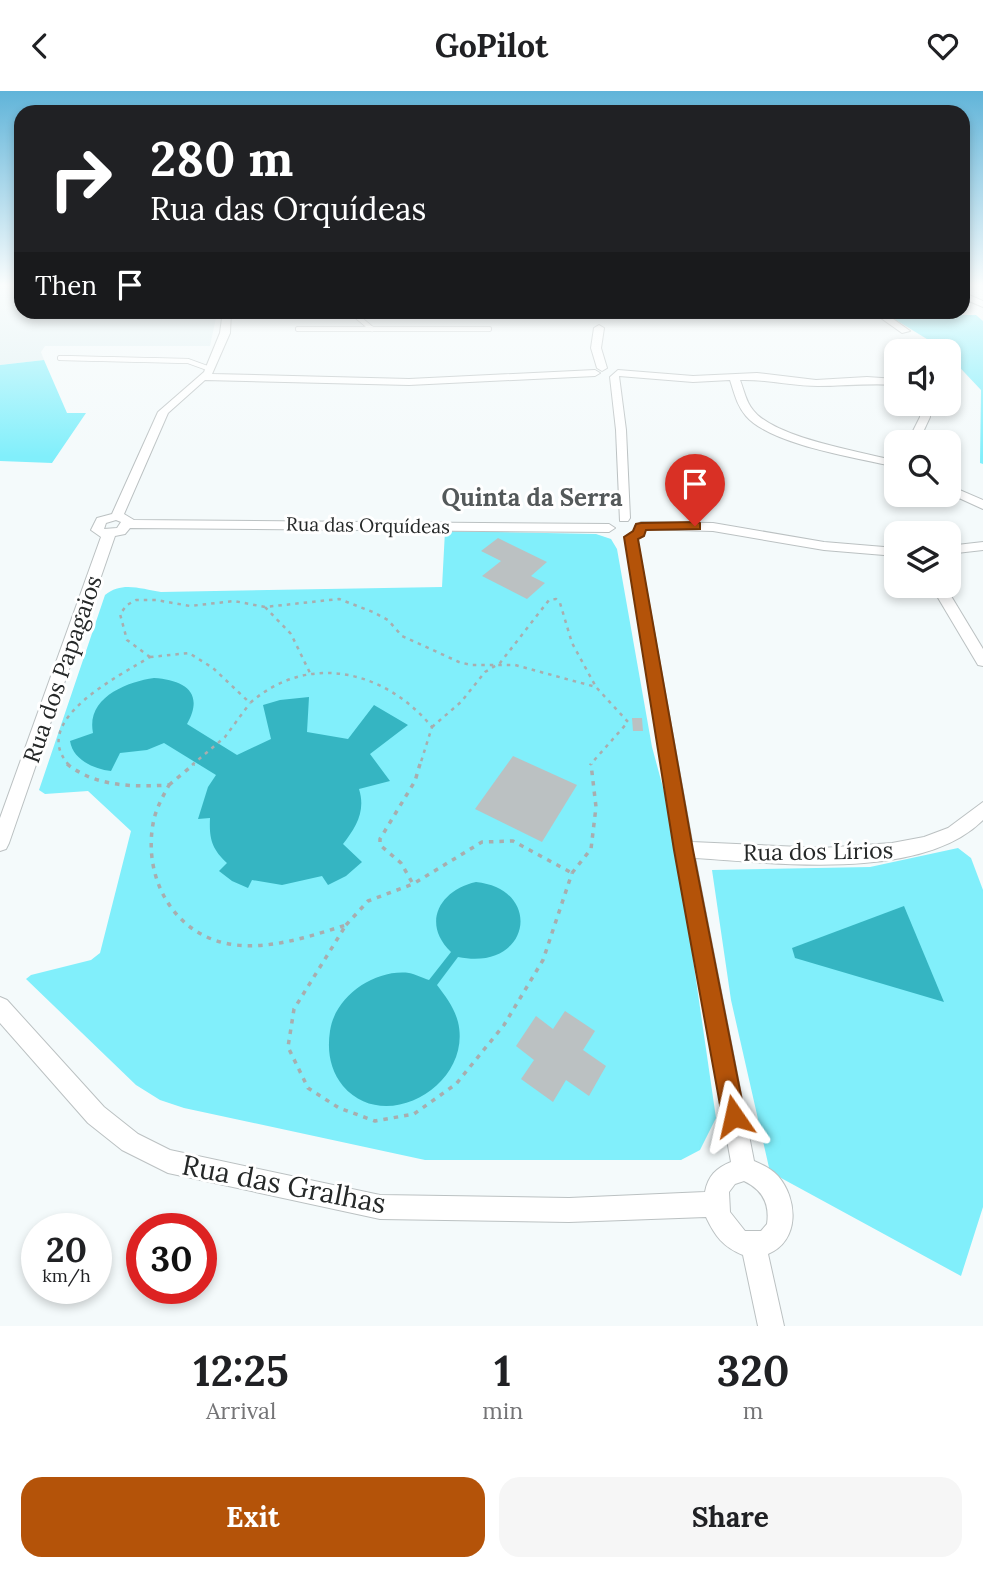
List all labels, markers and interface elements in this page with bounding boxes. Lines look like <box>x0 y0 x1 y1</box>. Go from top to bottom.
text: GoPilot <box>435 25 548 66</box>
icon: back <box>21 27 59 65</box>
icon: heart <box>924 27 962 65</box>
text: 280 m <box>150 127 293 189</box>
icon: right <box>35 133 126 224</box>
text: Rua das Orquídeas <box>150 188 426 229</box>
icon: arrive <box>111 266 149 304</box>
text: Then <box>35 269 97 302</box>
map controls <box>884 339 961 598</box>
button: sound <box>884 339 961 416</box>
button: search <box>884 430 961 507</box>
pin <box>665 454 725 526</box>
icon: arrive <box>676 465 714 503</box>
district label: Quinta da Serra <box>441 482 623 513</box>
street label: Rua das Orquídeas <box>286 512 450 538</box>
button: layers <box>884 521 961 598</box>
street label: Rua dos Papagaios <box>16 571 108 767</box>
street label: Rua dos Lírios <box>743 835 893 867</box>
position arrow <box>697 1079 771 1153</box>
street label: Rua das Gralhas <box>179 1147 389 1221</box>
speed limit sign: 30 <box>126 1213 217 1304</box>
text: 20 <box>46 1227 87 1272</box>
text: km/h <box>42 1264 91 1287</box>
text: 12:25 <box>194 1344 289 1398</box>
text: 1 <box>494 1344 511 1398</box>
text: 320 <box>717 1344 789 1398</box>
text: Arrival <box>206 1396 276 1425</box>
text: min <box>482 1396 523 1425</box>
text: m <box>743 1396 763 1425</box>
button: Exit <box>21 1477 485 1557</box>
button: Share <box>499 1477 962 1557</box>

